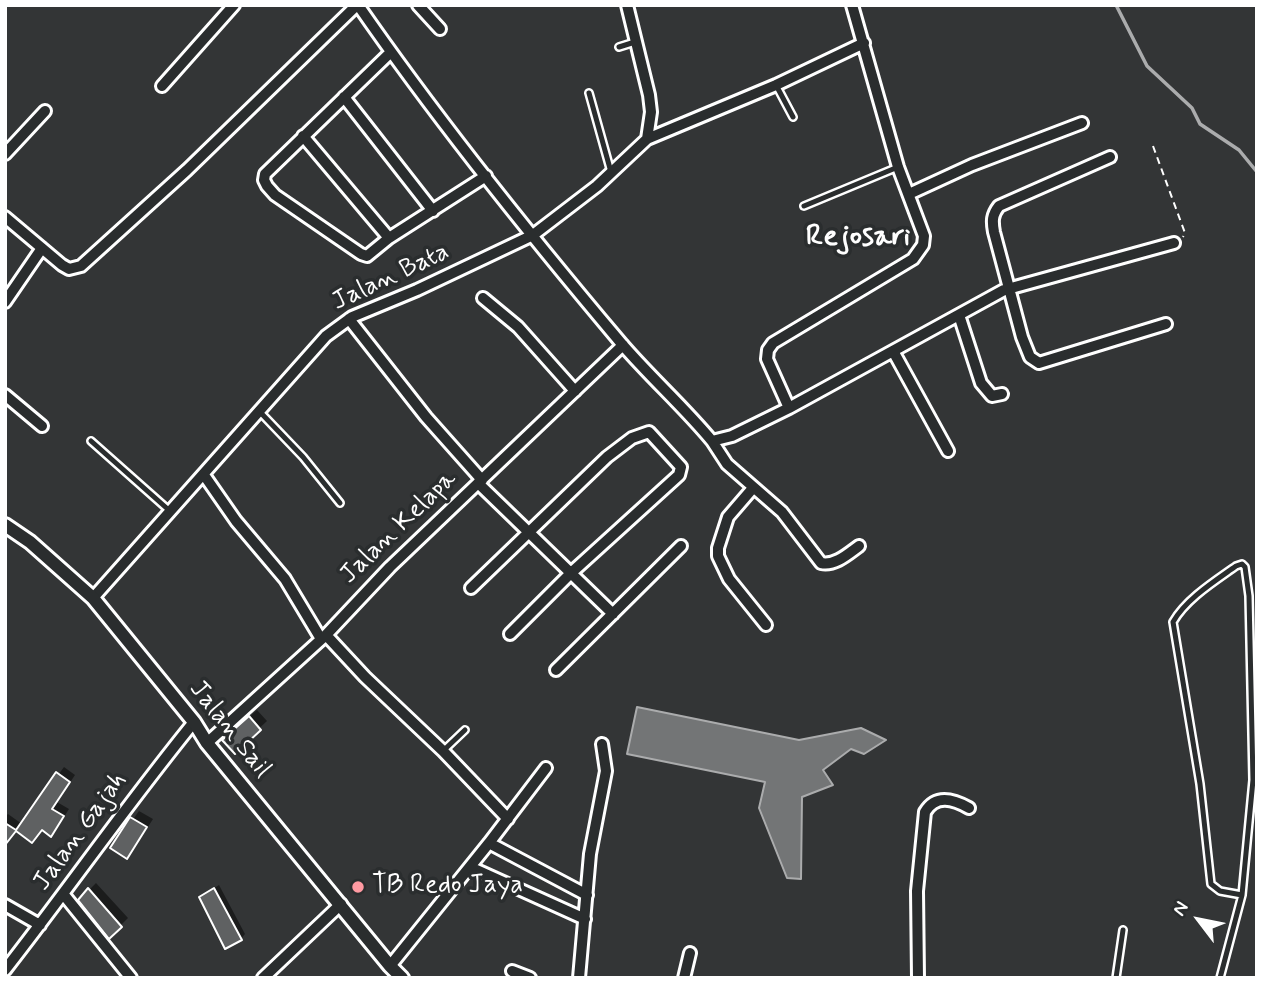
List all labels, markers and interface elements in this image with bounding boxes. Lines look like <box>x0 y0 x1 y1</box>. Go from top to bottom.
district label: Rejosari <box>806 220 910 256</box>
street label: Jalan Bata <box>328 237 454 319</box>
street label: Jalan Kelapa <box>334 465 464 591</box>
street label: Jalan Sail <box>181 675 277 785</box>
street label: Jalan Gajah <box>28 767 134 897</box>
place label: TB Redo Jaya <box>372 871 523 903</box>
marker: TB Redo Jaya <box>350 879 366 895</box>
north arrow <box>1164 885 1234 955</box>
text: N <box>1167 897 1195 921</box>

